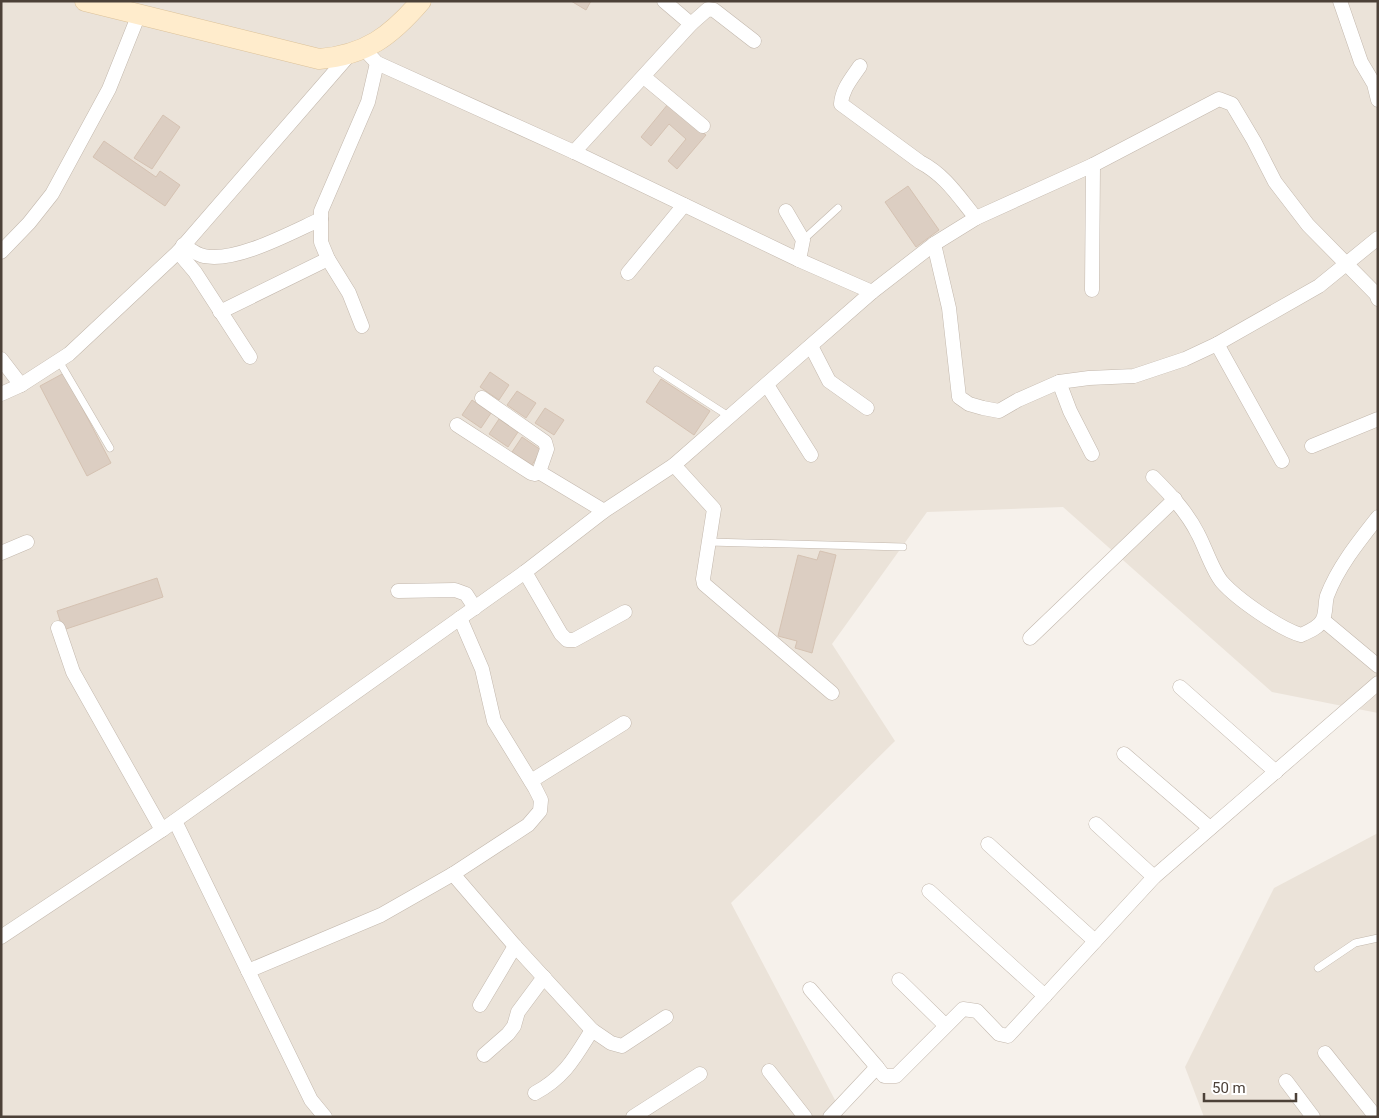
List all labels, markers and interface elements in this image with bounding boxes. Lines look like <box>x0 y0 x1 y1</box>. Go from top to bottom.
scale bar <box>1204 1070 1296 1102</box>
text: 50 m <box>1212 1079 1246 1097</box>

